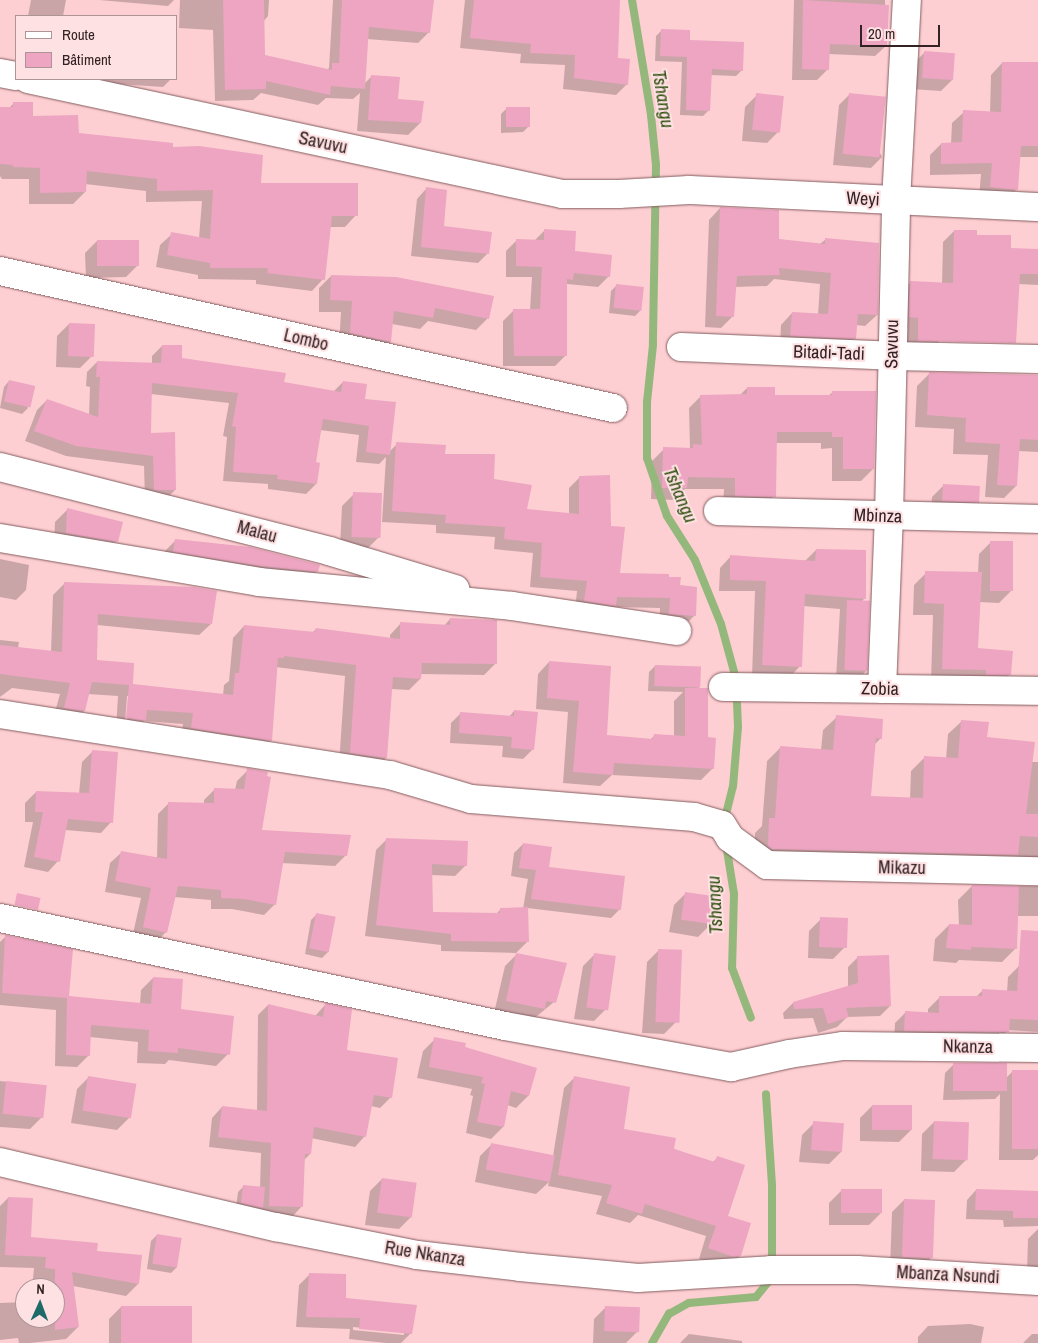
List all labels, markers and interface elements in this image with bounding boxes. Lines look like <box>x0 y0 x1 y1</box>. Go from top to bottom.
legend <box>15 15 178 80</box>
scale bar <box>863 15 943 47</box>
text: 20 m <box>868 23 895 44</box>
text: Route <box>62 24 95 45</box>
text: Bâtiment <box>62 49 111 70</box>
water label: Tshangu <box>647 68 679 130</box>
street label: Savuvu <box>297 127 349 159</box>
street label: Weyi <box>846 187 880 211</box>
street label: Savuvu <box>881 319 903 369</box>
street label: Lombo <box>282 324 330 356</box>
street label: Bitadi-Tadi <box>793 341 865 365</box>
water label: Tshangu <box>658 464 702 526</box>
street label: Mbinza <box>853 504 903 528</box>
street label: Malau <box>235 516 279 548</box>
street label: Zobia <box>861 678 899 700</box>
street label: Mikazu <box>878 857 926 879</box>
water label: Tshangu <box>702 875 728 935</box>
street label: Nkanza <box>943 1036 993 1058</box>
street label: Rue Nkanza <box>383 1237 467 1271</box>
street label: Mbanza Nsundi <box>896 1262 1000 1288</box>
north arrow <box>15 1278 65 1328</box>
text: N <box>36 1280 45 1298</box>

